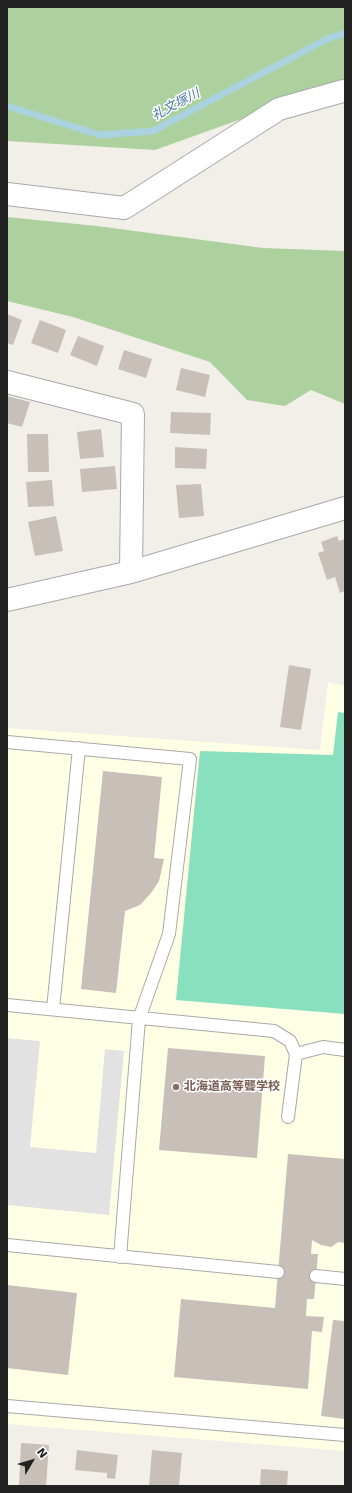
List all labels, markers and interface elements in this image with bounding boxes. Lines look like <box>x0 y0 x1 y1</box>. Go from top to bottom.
water label: 礼文塚川 <box>149 86 203 124</box>
place label: 北海道高等聾学校 <box>184 1080 280 1094</box>
marker: 北海道高等聾学校 <box>171 1082 181 1092</box>
north arrow <box>12 1441 52 1481</box>
text: N <box>34 1446 50 1461</box>

